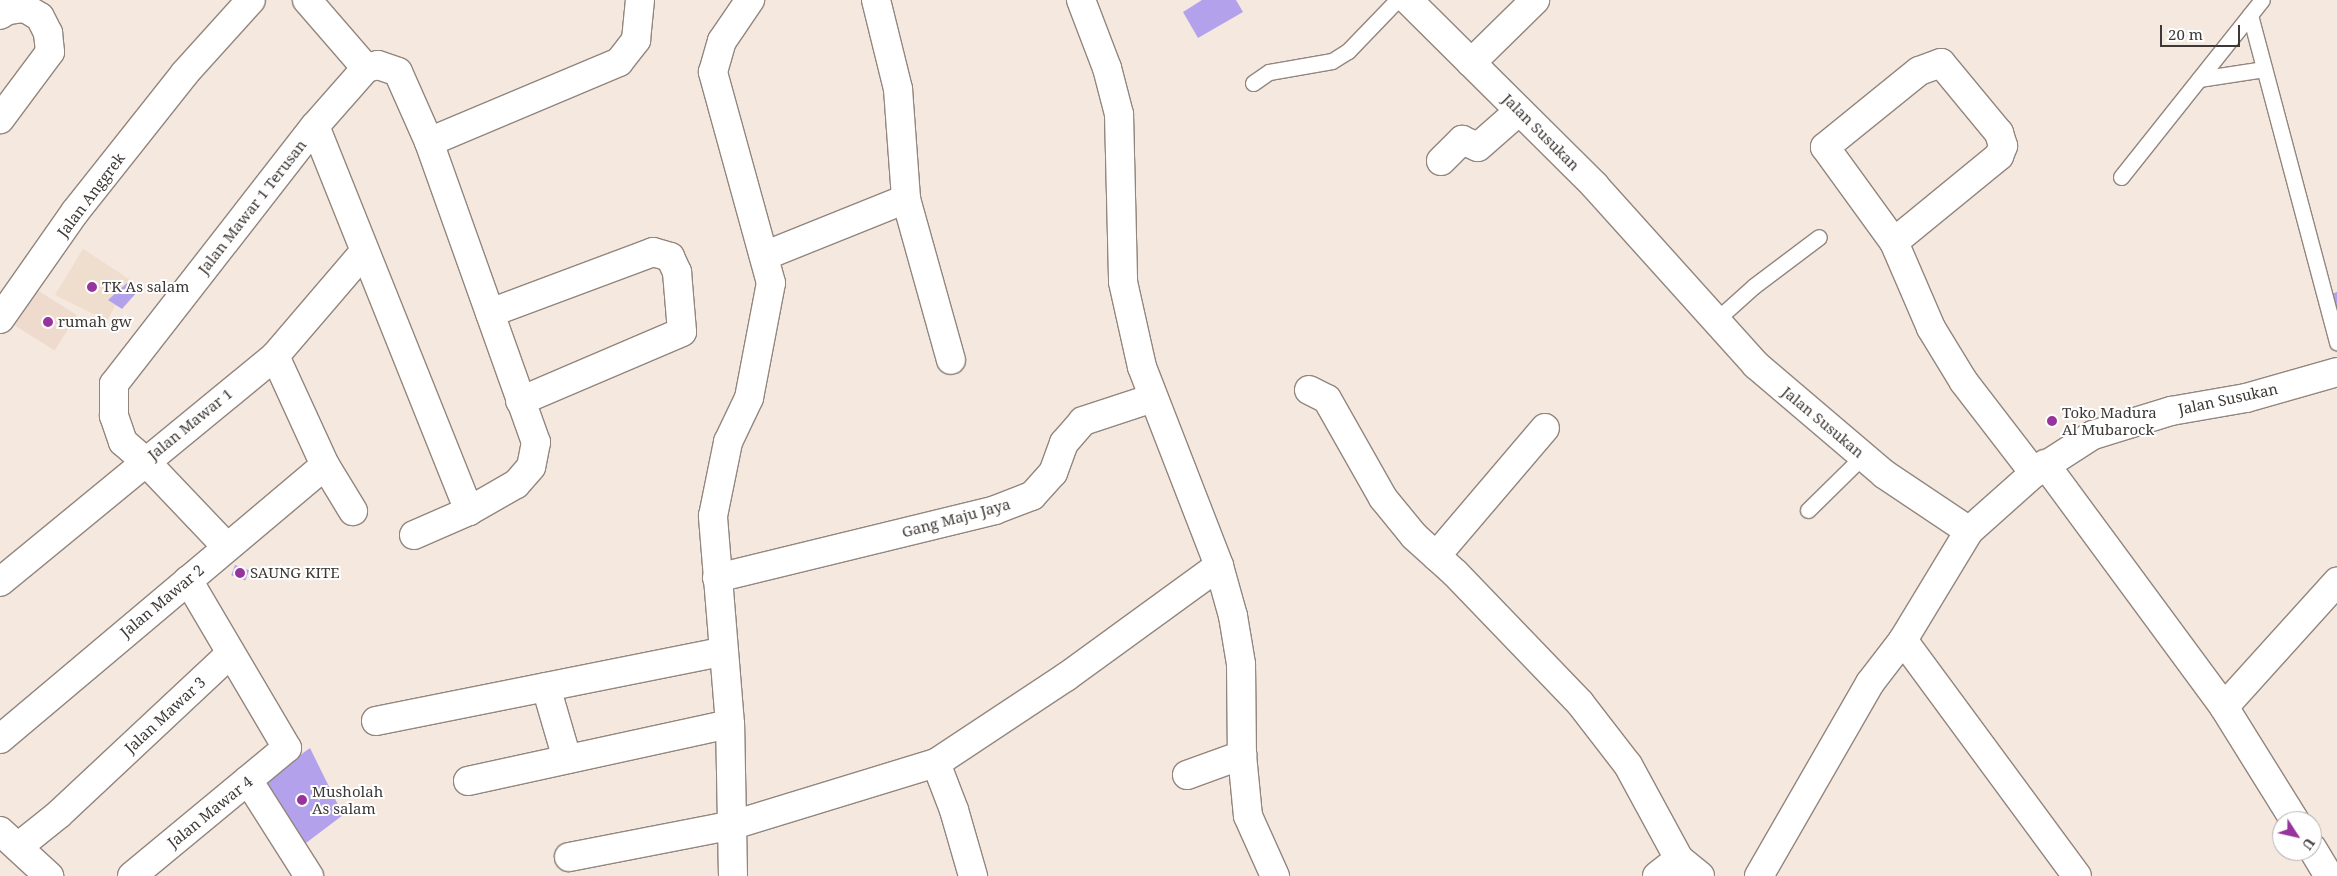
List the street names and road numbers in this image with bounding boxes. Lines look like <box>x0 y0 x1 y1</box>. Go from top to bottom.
street label: Jalan Susukan <box>1499 90 1583 174</box>
street label: Jalan Mawar 1 Terusan <box>194 136 310 278</box>
street label: Jalan Anggrek <box>54 149 128 241</box>
street label: Jalan Susukan <box>2177 380 2279 418</box>
street label: Jalan Susukan <box>1778 383 1868 461</box>
street label: Jalan Mawar 1 <box>144 384 236 464</box>
street label: Gang Maju Jaya <box>900 495 1012 541</box>
street label: Jalan Mawar 2 <box>116 561 208 641</box>
street label: Jalan Mawar 3 <box>121 673 209 757</box>
street label: Jalan Mawar 4 <box>164 772 256 852</box>

